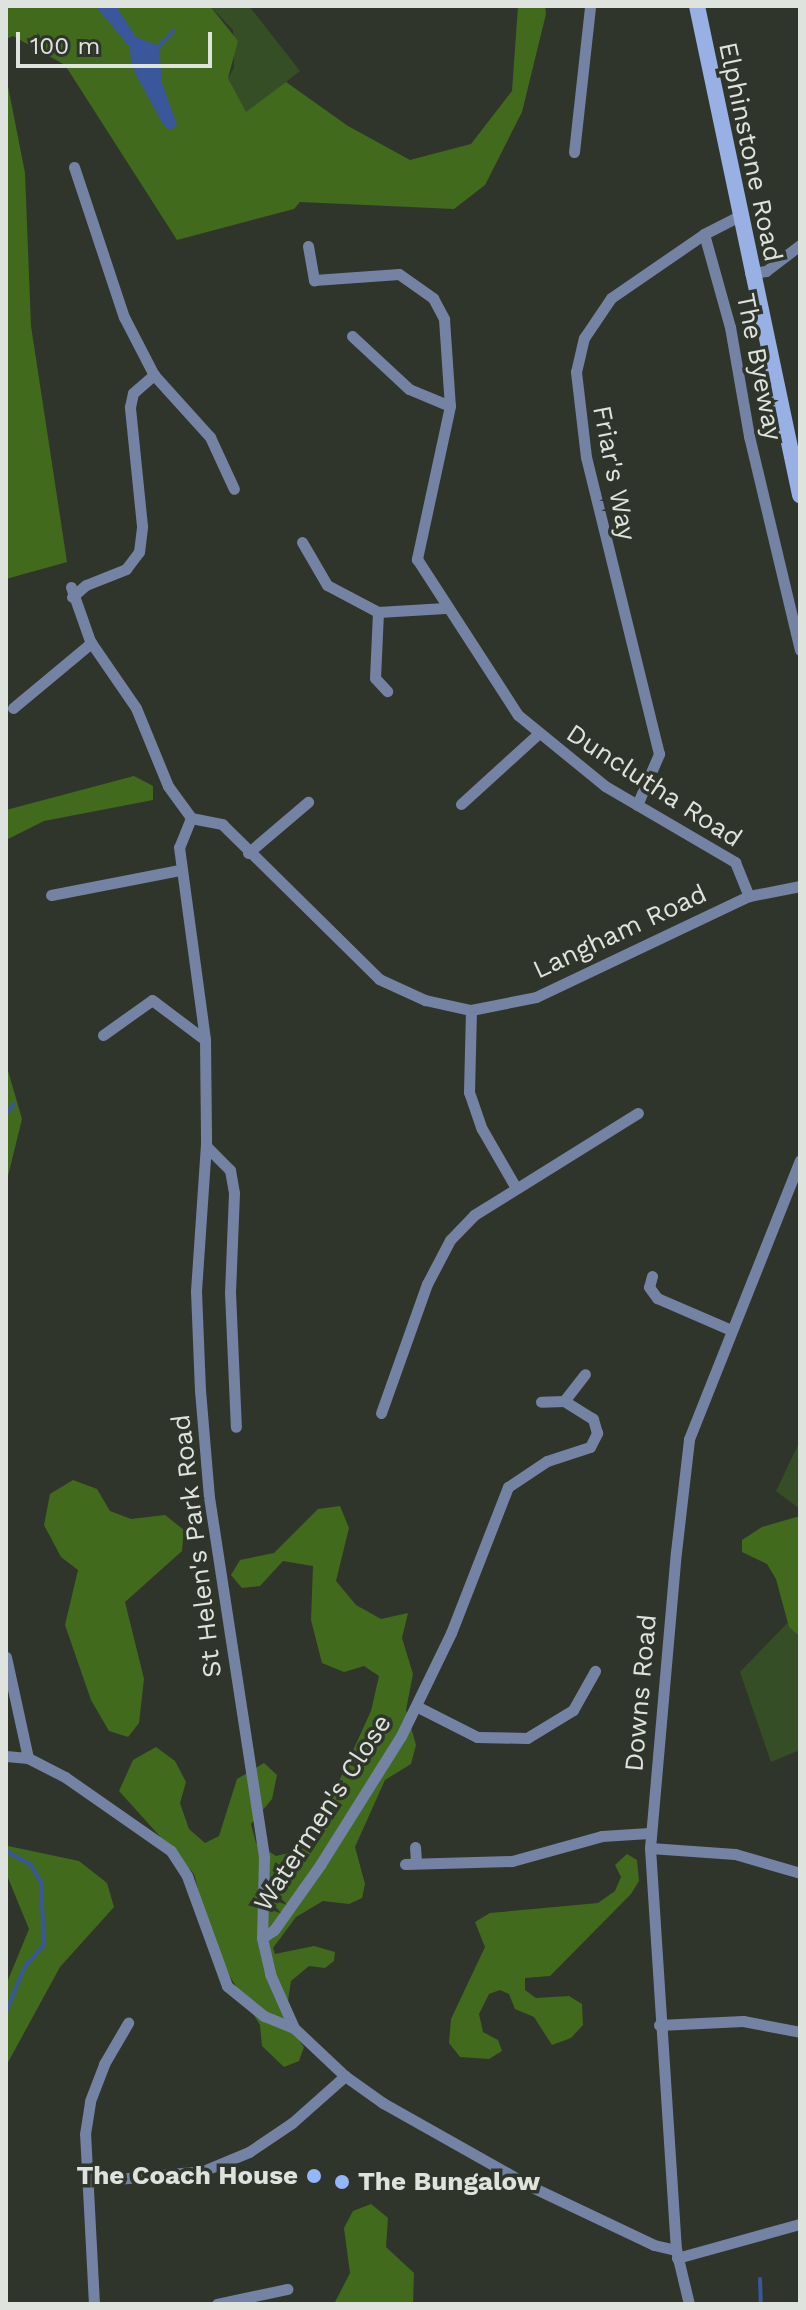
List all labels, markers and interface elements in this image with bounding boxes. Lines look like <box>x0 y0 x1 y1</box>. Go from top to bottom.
scale bar <box>20 16 216 66</box>
text: 100 m <box>30 32 100 60</box>
street label: Elphinstone Road <box>711 39 789 265</box>
street label: The Byeway <box>729 291 789 443</box>
street label: Friar's Way <box>586 403 642 543</box>
street label: Dunclutha Road <box>560 718 748 854</box>
street label: Langham Road <box>528 878 712 986</box>
street label: St Helen's Park Road <box>165 1412 229 1680</box>
street label: Downs Road <box>619 1613 663 1773</box>
street label: Watermen's Close <box>248 1709 398 1917</box>
place label: The Coach House <box>76 2160 298 2192</box>
place label: The Bungalow <box>358 2166 540 2198</box>
marker: The Coach House <box>305 2167 323 2185</box>
marker: The Bungalow <box>333 2173 351 2191</box>

